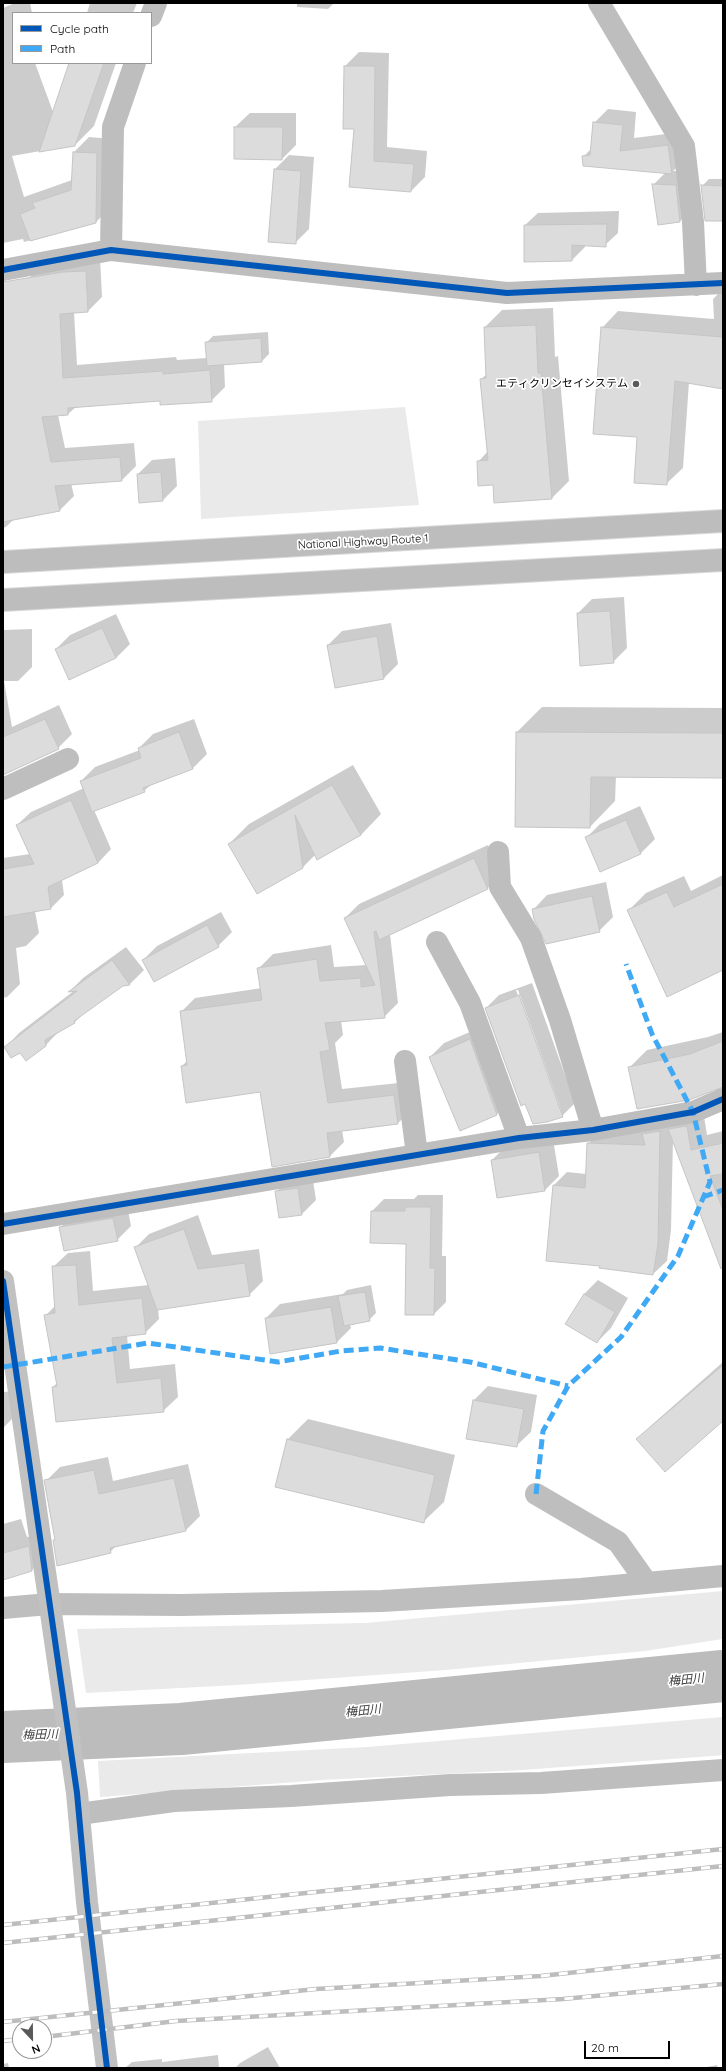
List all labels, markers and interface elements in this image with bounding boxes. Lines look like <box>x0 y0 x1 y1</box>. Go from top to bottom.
legend <box>12 12 152 64</box>
text: Cycle path <box>50 21 109 36</box>
text: Path <box>50 41 75 56</box>
place label: エティクリンセイシステム <box>496 377 628 391</box>
marker: エティクリンセイシステム <box>631 379 641 389</box>
street label: National Highway Route 1 <box>297 532 429 552</box>
water label: 梅田川 <box>667 1671 705 1689</box>
water label: 梅田川 <box>344 1702 382 1720</box>
water label: 梅田川 <box>22 1727 58 1743</box>
north arrow <box>12 2019 52 2059</box>
scale bar <box>586 2033 672 2059</box>
text: 20 m <box>591 2040 619 2055</box>
text: N <box>30 2041 42 2057</box>

